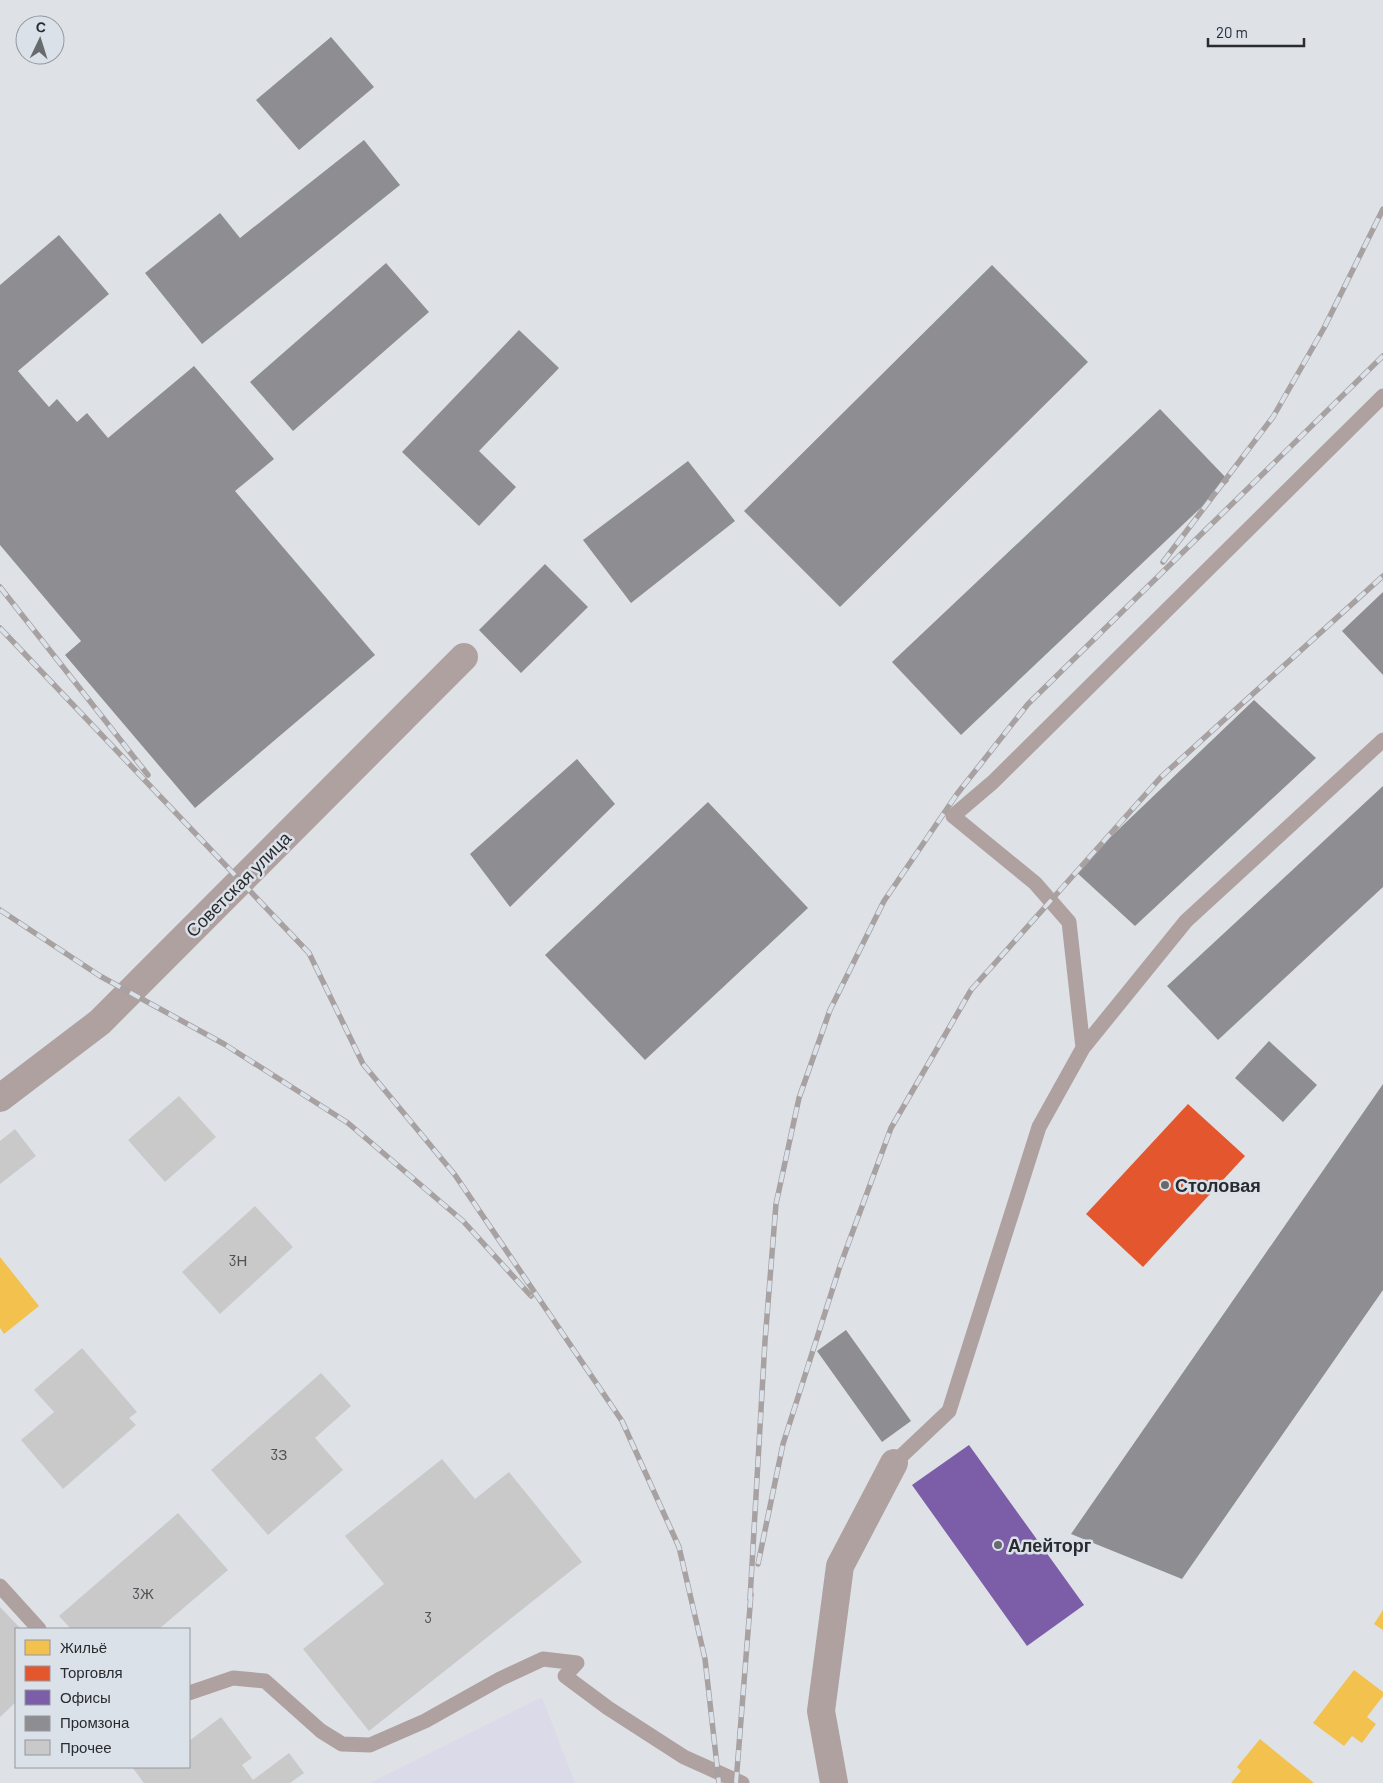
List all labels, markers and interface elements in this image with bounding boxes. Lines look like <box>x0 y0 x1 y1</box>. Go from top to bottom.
north arrow <box>15 15 65 65</box>
scale bar <box>1208 15 1304 47</box>
text: С <box>35 18 47 35</box>
text: 20 m <box>1216 23 1248 41</box>
street label: Советская улица <box>181 826 296 941</box>
place label: Столовая <box>1175 1174 1261 1196</box>
marker: Столовая <box>1159 1179 1171 1191</box>
house number: 3Н <box>229 1251 247 1269</box>
house number: 3З <box>271 1445 287 1463</box>
place label: Алейторг <box>1008 1534 1092 1556</box>
marker: Алейторг <box>992 1539 1004 1551</box>
house number: 3Ж <box>132 1584 154 1602</box>
house number: 3 <box>424 1608 432 1626</box>
legend <box>15 1628 190 1768</box>
text: Жильё <box>60 1638 107 1656</box>
text: Торговля <box>60 1663 123 1681</box>
text: Офисы <box>60 1688 111 1706</box>
text: Промзона <box>60 1713 130 1731</box>
text: Прочее <box>60 1738 112 1756</box>

